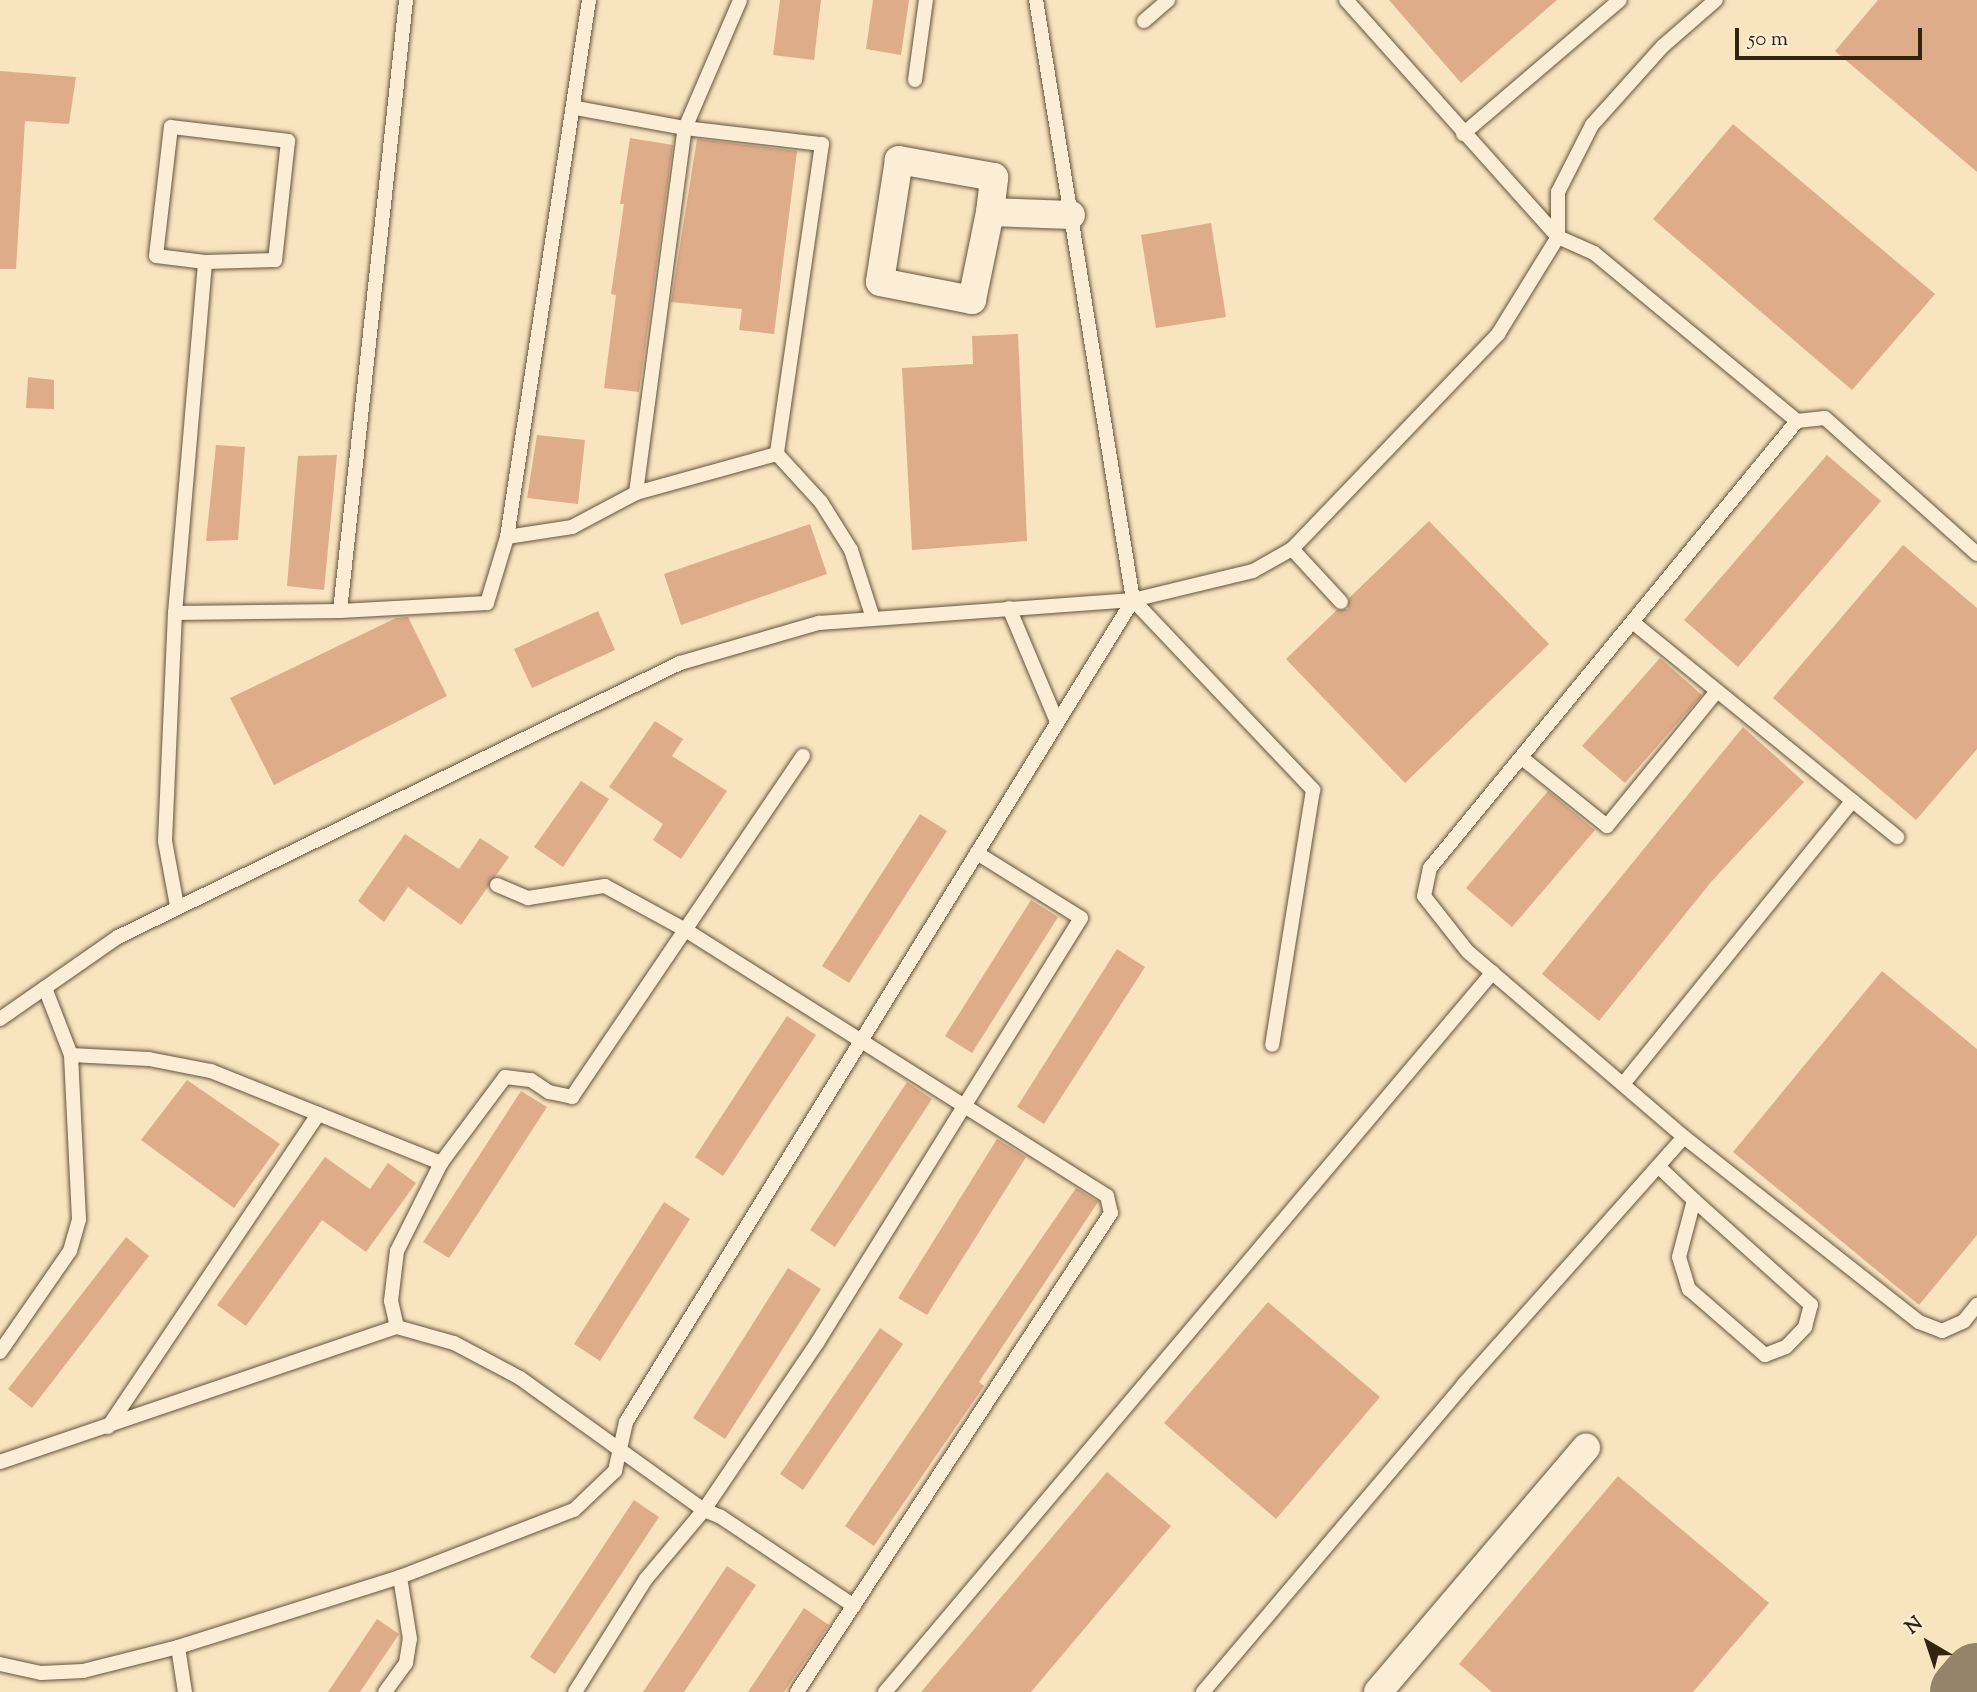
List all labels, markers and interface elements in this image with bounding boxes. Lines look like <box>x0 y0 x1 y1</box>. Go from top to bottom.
scale bar <box>1739 14 1926 58</box>
text: 50 m <box>1748 25 1788 55</box>
north arrow <box>1893 1608 1963 1678</box>
text: N <box>1900 1611 1929 1642</box>

